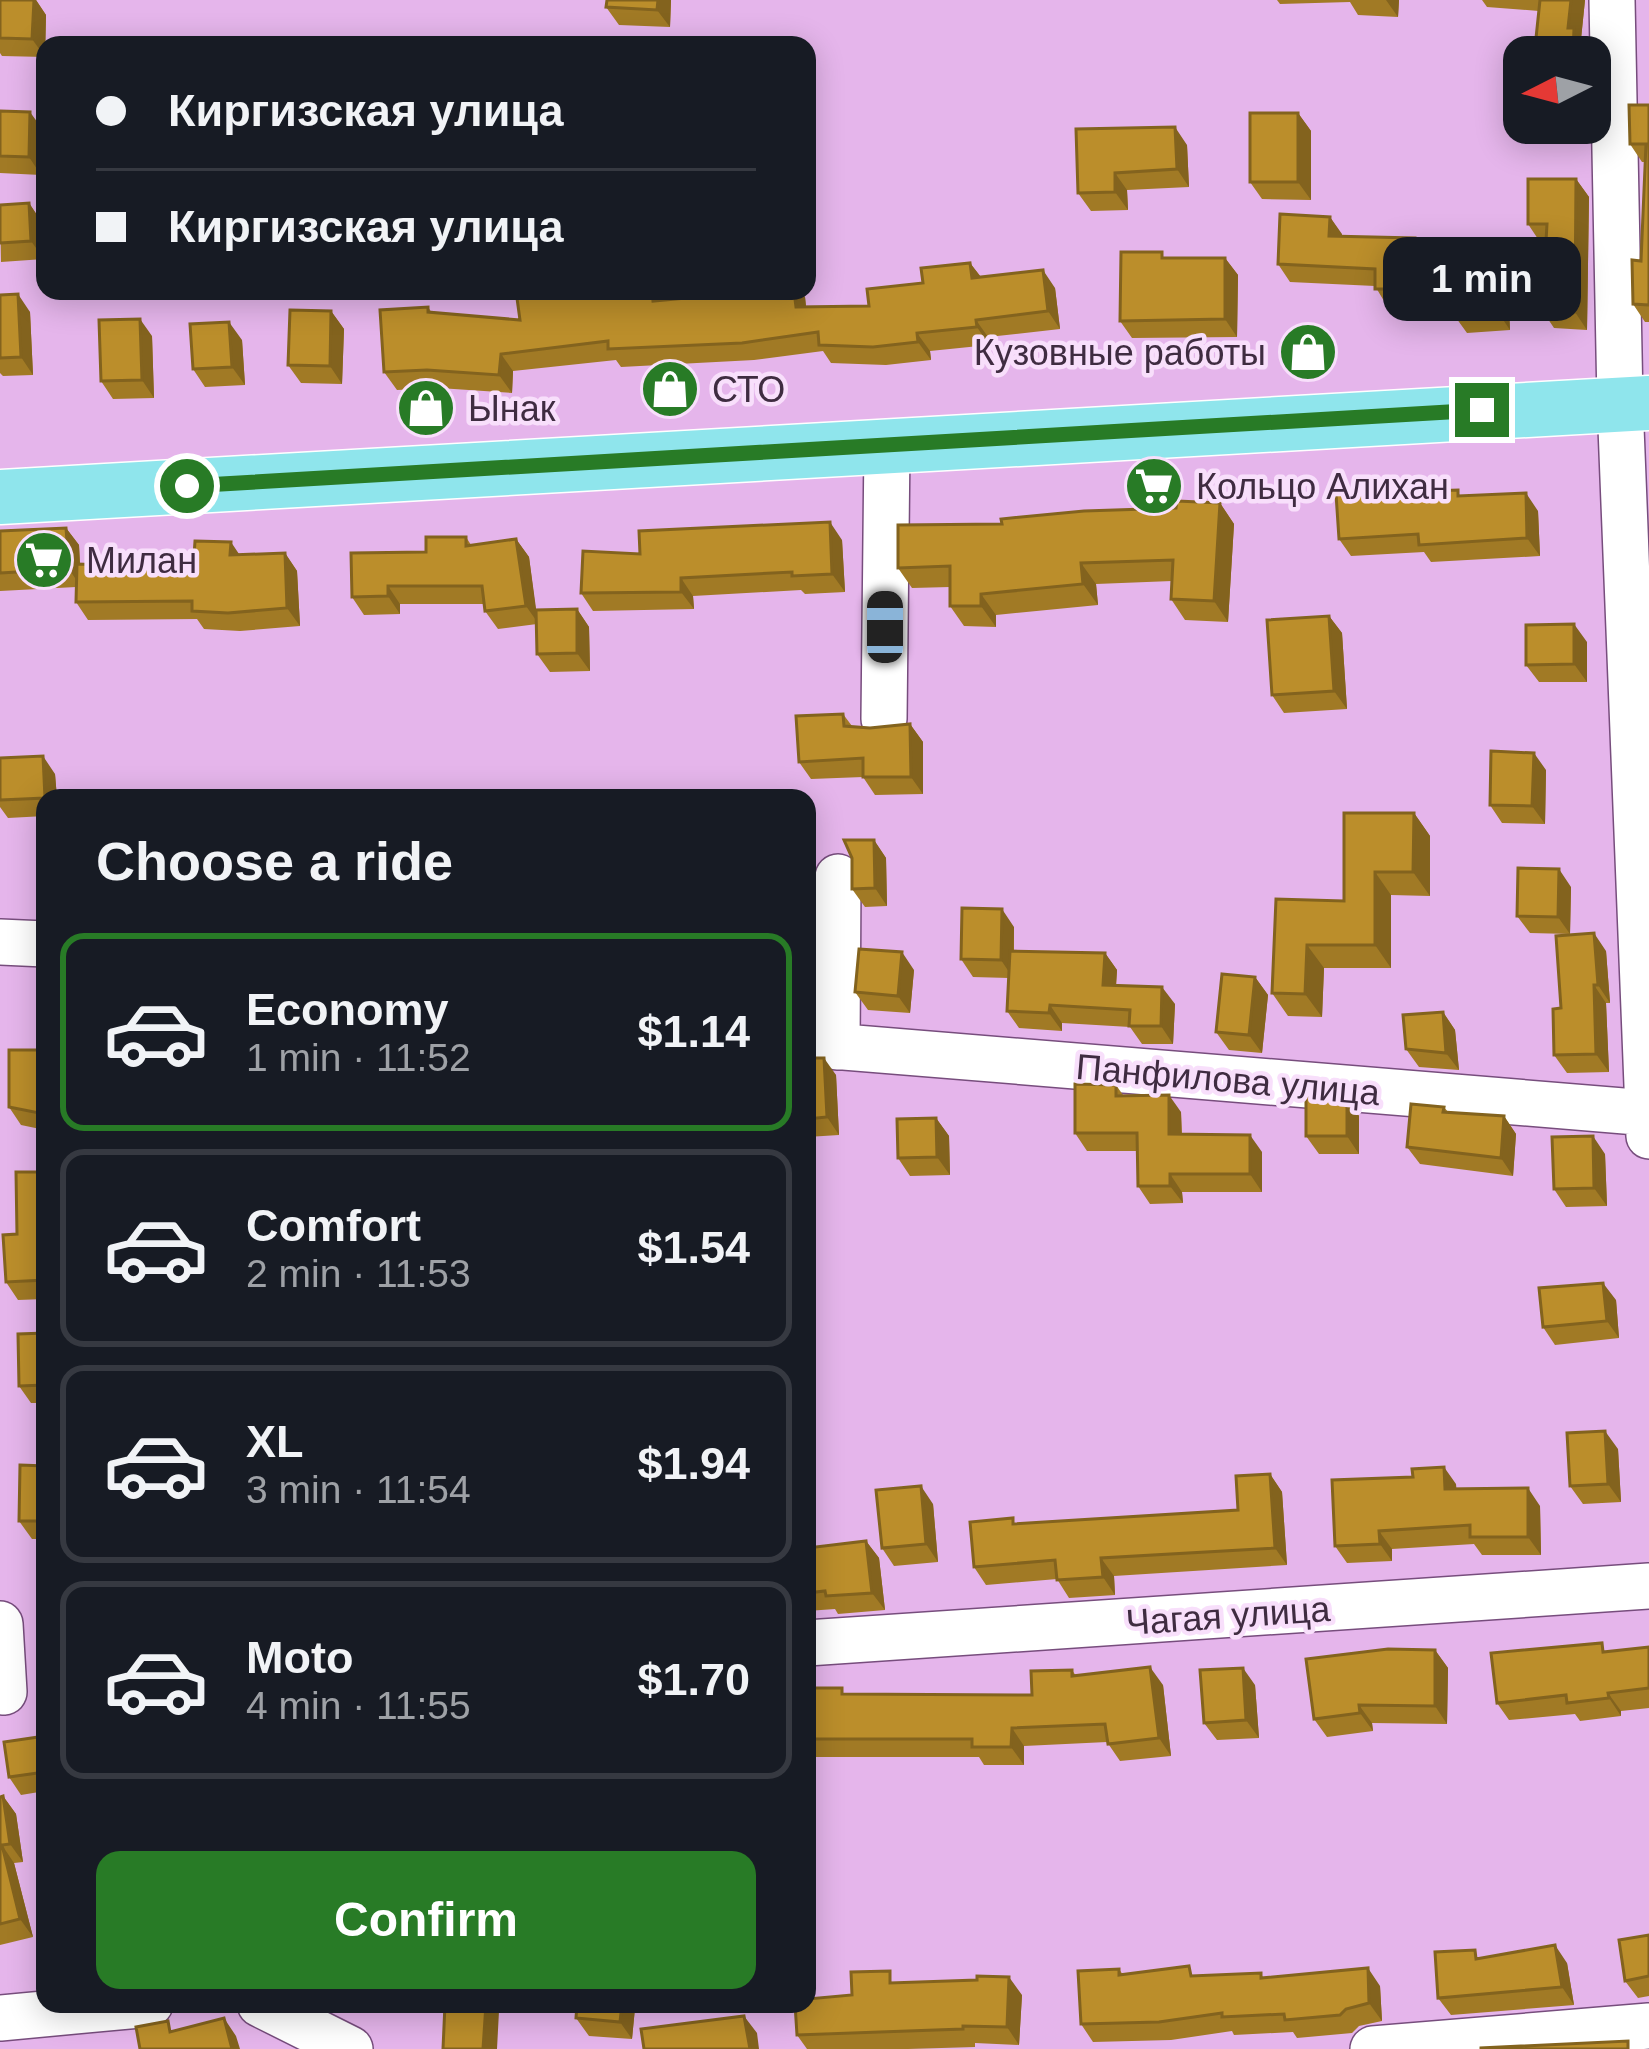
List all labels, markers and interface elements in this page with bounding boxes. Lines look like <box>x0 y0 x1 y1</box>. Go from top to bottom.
north arrow <box>1503 36 1611 144</box>
map controls <box>1503 36 1611 144</box>
text: Киргизская улица <box>168 85 564 136</box>
text: Киргизская улица <box>168 201 564 252</box>
callout: 1 min <box>1383 236 1581 320</box>
text: 1 min <box>1431 257 1533 300</box>
shop icon: Кузовные работы <box>1277 321 1339 383</box>
place label: Кузовные работы <box>974 332 1266 373</box>
shop icon: СТО <box>639 358 701 420</box>
place label: СТО <box>712 369 785 410</box>
shop icon: Ынак <box>395 377 457 439</box>
route end <box>1455 383 1509 437</box>
place label: Ынак <box>468 388 556 429</box>
supermarket icon: Кольцо Алихан <box>1123 455 1185 517</box>
route start <box>160 459 214 513</box>
place label: Кольцо Алихан <box>1196 466 1449 507</box>
supermarket icon: Милан <box>13 529 75 591</box>
place label: Милан <box>86 540 197 581</box>
car <box>867 591 903 663</box>
text: Choose a ride <box>96 831 453 891</box>
icon: car <box>102 978 210 1086</box>
text: Economy <box>246 984 449 1035</box>
text: $1.14 <box>637 1006 750 1057</box>
text: 1 min · 11:52 <box>246 1036 471 1079</box>
street label: Панфилова улица <box>1074 1046 1382 1113</box>
icon: car <box>102 1194 210 1302</box>
text: Comfort <box>246 1200 421 1251</box>
text: $1.54 <box>637 1222 750 1273</box>
text: 2 min · 11:53 <box>246 1252 471 1295</box>
icon: car <box>102 1410 210 1518</box>
text: XL <box>246 1416 304 1467</box>
text: $1.94 <box>637 1438 750 1489</box>
text: 3 min · 11:54 <box>246 1468 471 1511</box>
street label: Чагая улица <box>1124 1588 1333 1643</box>
icon: car <box>102 1626 210 1734</box>
text: Moto <box>246 1632 353 1683</box>
text: $1.70 <box>637 1654 750 1705</box>
text: 4 min · 11:55 <box>246 1684 471 1727</box>
button: Confirm <box>96 1851 756 1989</box>

